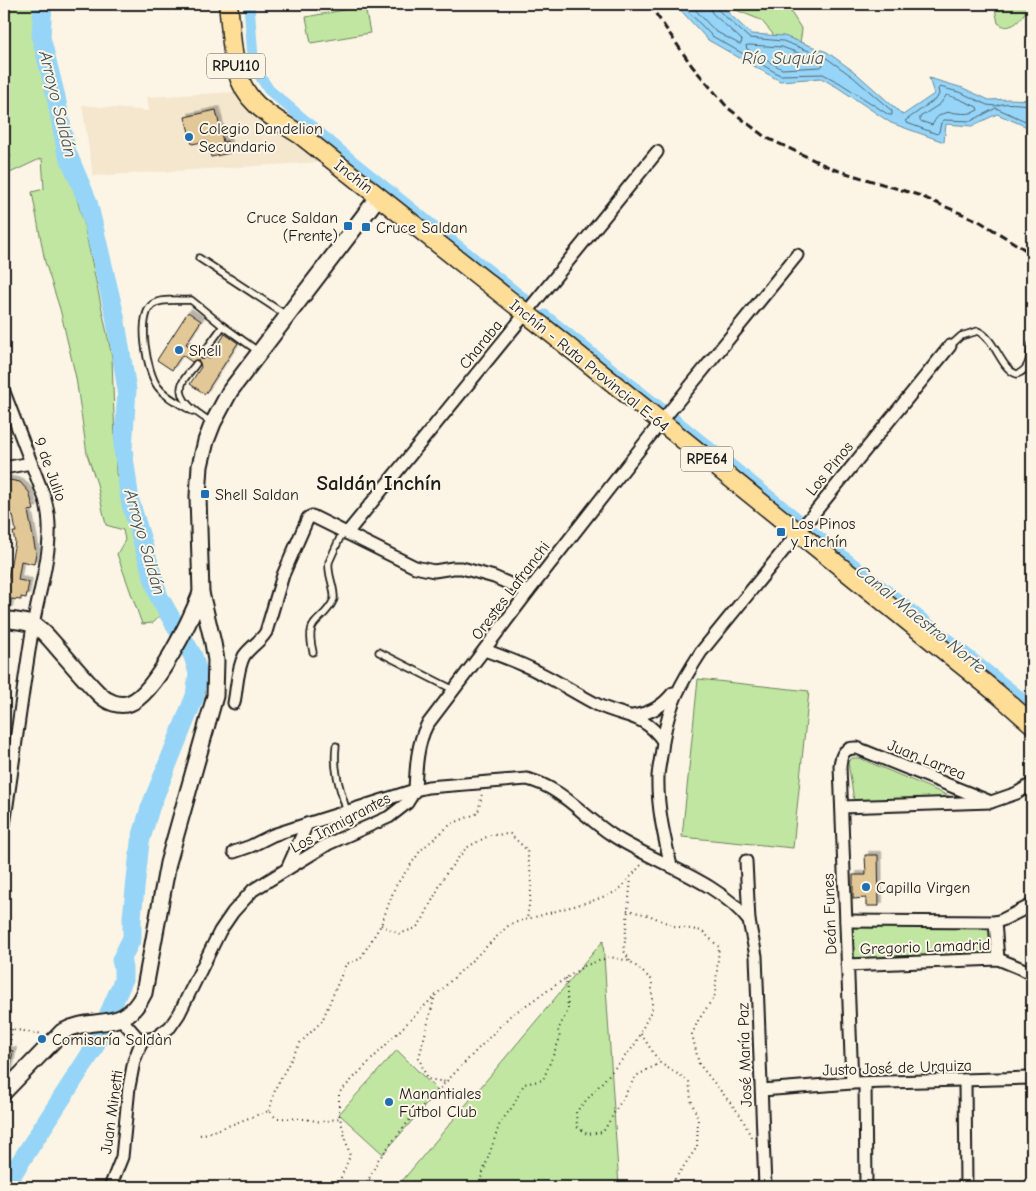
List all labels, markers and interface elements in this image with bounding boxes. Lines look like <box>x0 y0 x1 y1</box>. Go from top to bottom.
water label: Arroyo Saldán <box>34 48 81 160</box>
water label: Río Suquía <box>742 48 824 69</box>
road number: RPU110 <box>207 54 265 78</box>
place label: Colegio Dandelion Secundario <box>199 120 323 156</box>
marker: Colegio Dandelion Secundario <box>183 131 195 143</box>
street label: Inchín <box>331 156 376 197</box>
place label: Cruce Saldan (Frente) <box>246 209 338 245</box>
place label: Cruce Saldan <box>376 219 468 237</box>
marker: Cruce Saldan (Frente) <box>342 220 354 232</box>
marker: Cruce Saldan <box>360 221 372 233</box>
street label: Inchín - Ruta Provincial E-64 <box>506 296 673 436</box>
street label: Charaba <box>456 317 506 373</box>
place label: Shell <box>189 342 221 360</box>
marker: Shell <box>173 344 185 356</box>
street label: 9 de Julio <box>30 435 70 504</box>
street label: Los Pinos <box>802 438 857 499</box>
road number: RPE64 <box>681 446 733 472</box>
district label: Saldán Inchín <box>316 471 442 495</box>
water label: Arroyo Saldán <box>119 486 170 598</box>
place label: Shell Saldan <box>215 486 299 504</box>
marker: Shell Saldan <box>199 488 211 500</box>
place label: Los Pinos y Inchín <box>790 515 856 551</box>
marker: Los Pinos y Inchín <box>775 526 787 538</box>
street label: Orestes Lafranchi <box>468 538 554 643</box>
water label: Canal Maestro Norte <box>851 561 990 678</box>
street label: Juan Larrea <box>885 736 968 784</box>
street label: Los Inmigrantes <box>287 789 394 857</box>
street label: Deán Funes <box>820 873 840 955</box>
place label: Capilla Virgen <box>876 879 970 897</box>
marker: Capilla Virgen <box>860 881 872 893</box>
street label: Gregorio Lamadrid <box>859 936 991 958</box>
street label: José María Paz <box>734 1002 756 1107</box>
place label: Comisaría Saldàn <box>52 1031 172 1049</box>
marker: Comisaría Saldàn <box>36 1033 48 1045</box>
street label: Justo José de Urquiza <box>822 1056 972 1080</box>
street label: Juan Minetti <box>97 1069 127 1155</box>
place label: Manantiales Fútbol Club <box>399 1085 482 1121</box>
marker: Manantiales Fútbol Club <box>383 1096 395 1108</box>

